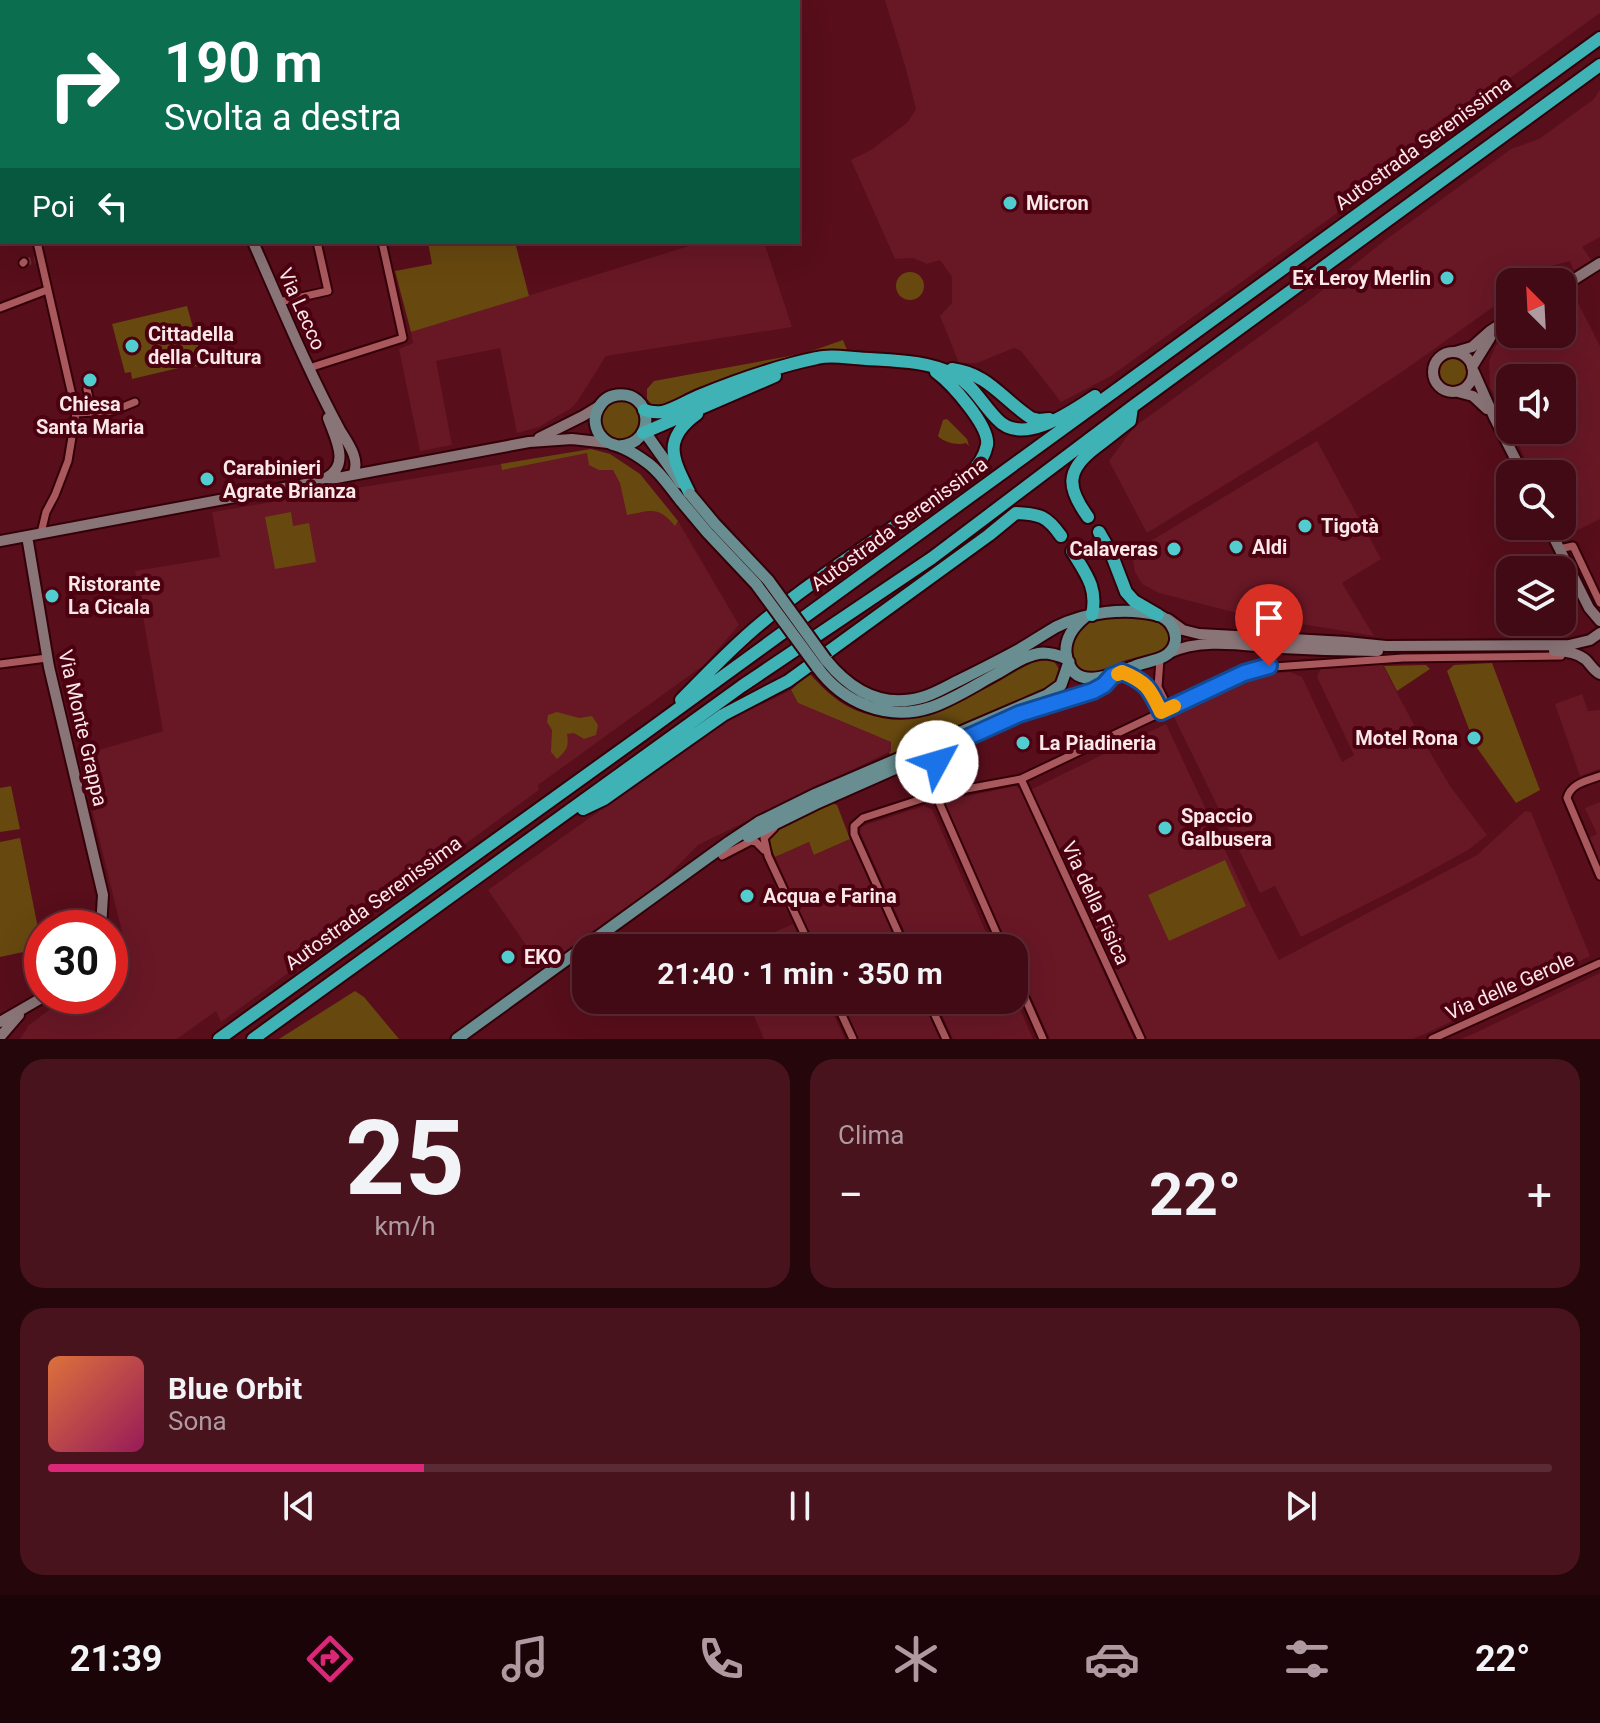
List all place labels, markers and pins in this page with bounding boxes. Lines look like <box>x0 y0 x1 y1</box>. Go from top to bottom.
place label: Micron <box>1026 191 1089 215</box>
marker: Micron <box>1001 194 1019 212</box>
place label: Ex Leroy Merlin <box>1292 266 1431 290</box>
marker: Ex Leroy Merlin <box>1438 269 1456 287</box>
place label: Cittadella della Cultura <box>148 322 262 369</box>
marker: Cittadella della Cultura <box>123 337 141 355</box>
marker: Chiesa Santa Maria <box>81 371 99 389</box>
place label: Chiesa Santa Maria <box>36 392 144 439</box>
place label: Carabinieri Agrate Brianza <box>223 456 357 503</box>
marker: Carabinieri Agrate Brianza <box>198 470 216 488</box>
place label: Tigotà <box>1321 514 1379 538</box>
marker: Tigotà <box>1296 517 1314 535</box>
place label: Aldi <box>1252 535 1287 559</box>
place label: Calaveras <box>1070 537 1158 561</box>
marker: Aldi <box>1227 538 1245 556</box>
marker: Calaveras <box>1165 540 1183 558</box>
place label: Ristorante La Cicala <box>68 572 161 619</box>
pin <box>1235 584 1303 666</box>
marker: Ristorante La Cicala <box>43 587 61 605</box>
place label: Motel Rona <box>1355 726 1458 750</box>
marker: Motel Rona <box>1465 729 1483 747</box>
place label: La Piadineria <box>1039 731 1157 755</box>
marker: La Piadineria <box>1014 734 1032 752</box>
place label: Spaccio Galbusera <box>1181 804 1272 851</box>
marker: Spaccio Galbusera <box>1156 819 1174 837</box>
place label: Acqua e Farina <box>763 884 897 908</box>
marker: Acqua e Farina <box>738 887 756 905</box>
place label: EKO <box>524 945 561 969</box>
marker: EKO <box>499 948 517 966</box>

